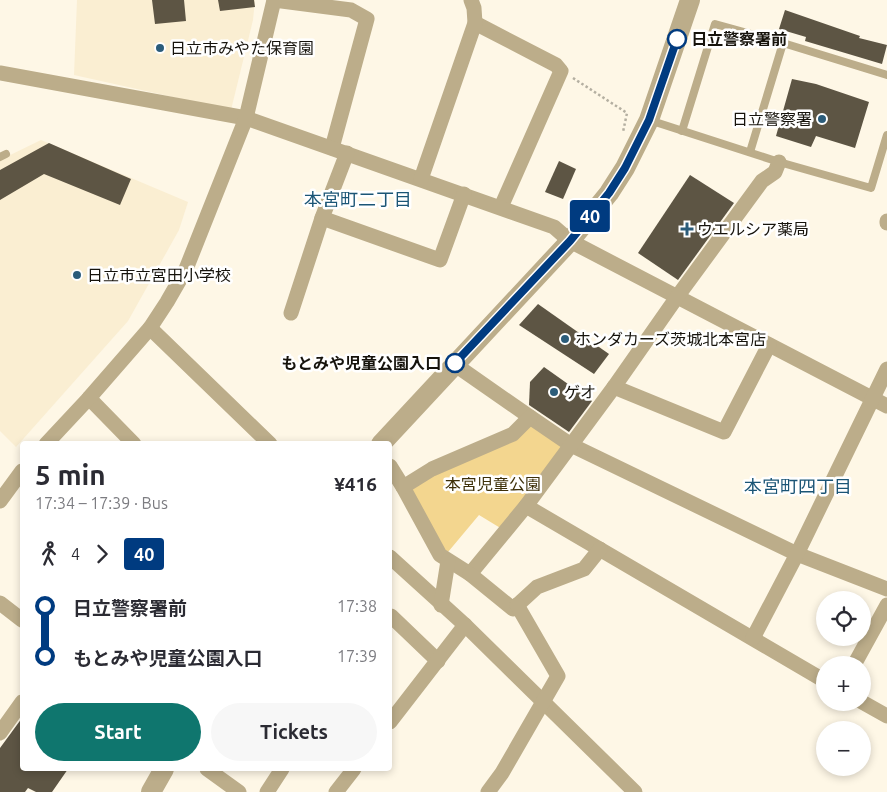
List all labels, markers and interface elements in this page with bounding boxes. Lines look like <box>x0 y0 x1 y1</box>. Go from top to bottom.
marker: 日立警察署前 <box>667 29 687 49</box>
place label: 日立警察署前 <box>691 30 787 48</box>
place label: 日立市みやた保育園 <box>170 39 314 57</box>
marker: 日立市みやた保育園 <box>154 42 166 54</box>
place label: 日立警察署 <box>732 110 812 128</box>
marker: 日立警察署 <box>816 113 828 125</box>
district label: 本宮町二丁目 <box>304 189 412 209</box>
line badge: 40 <box>568 200 612 232</box>
text: 40 <box>580 206 600 226</box>
place label: ウエルシア薬局 <box>697 220 809 238</box>
marker: ウエルシア薬局 <box>681 223 693 235</box>
place label: 日立市立宮田小学校 <box>87 266 231 284</box>
marker: 日立市立宮田小学校 <box>71 269 83 281</box>
place label: ホンダカーズ茨城北本宮店 <box>575 330 766 348</box>
marker: ホンダカーズ茨城北本宮店 <box>559 333 571 345</box>
marker: もとみや児童公園入口 <box>445 353 465 373</box>
place label: もとみや児童公園入口 <box>281 354 441 372</box>
place label: ゲオ <box>564 383 596 401</box>
marker: ゲオ <box>548 386 560 398</box>
text: 5 min <box>35 459 106 490</box>
text: ¥416 <box>334 473 377 495</box>
park label: 本宮児童公園 <box>445 475 541 493</box>
district label: 本宮町四丁目 <box>744 476 852 496</box>
text: 17:34 – 17:39 · Bus <box>35 494 168 512</box>
icon: walk <box>35 540 63 568</box>
icon: forward <box>88 540 116 568</box>
text: 40 <box>134 544 154 564</box>
text: 4 <box>71 545 80 563</box>
map controls <box>816 591 871 776</box>
button: locate <box>816 591 871 646</box>
text: 日立警察署前 <box>73 597 187 619</box>
text: 17:38 <box>337 597 377 615</box>
text: もとみや児童公園入口 <box>73 647 263 669</box>
text: 17:39 <box>337 647 377 665</box>
button: + <box>816 656 871 711</box>
button: Start <box>35 703 201 761</box>
button: Tickets <box>211 703 377 761</box>
button: − <box>816 721 871 776</box>

